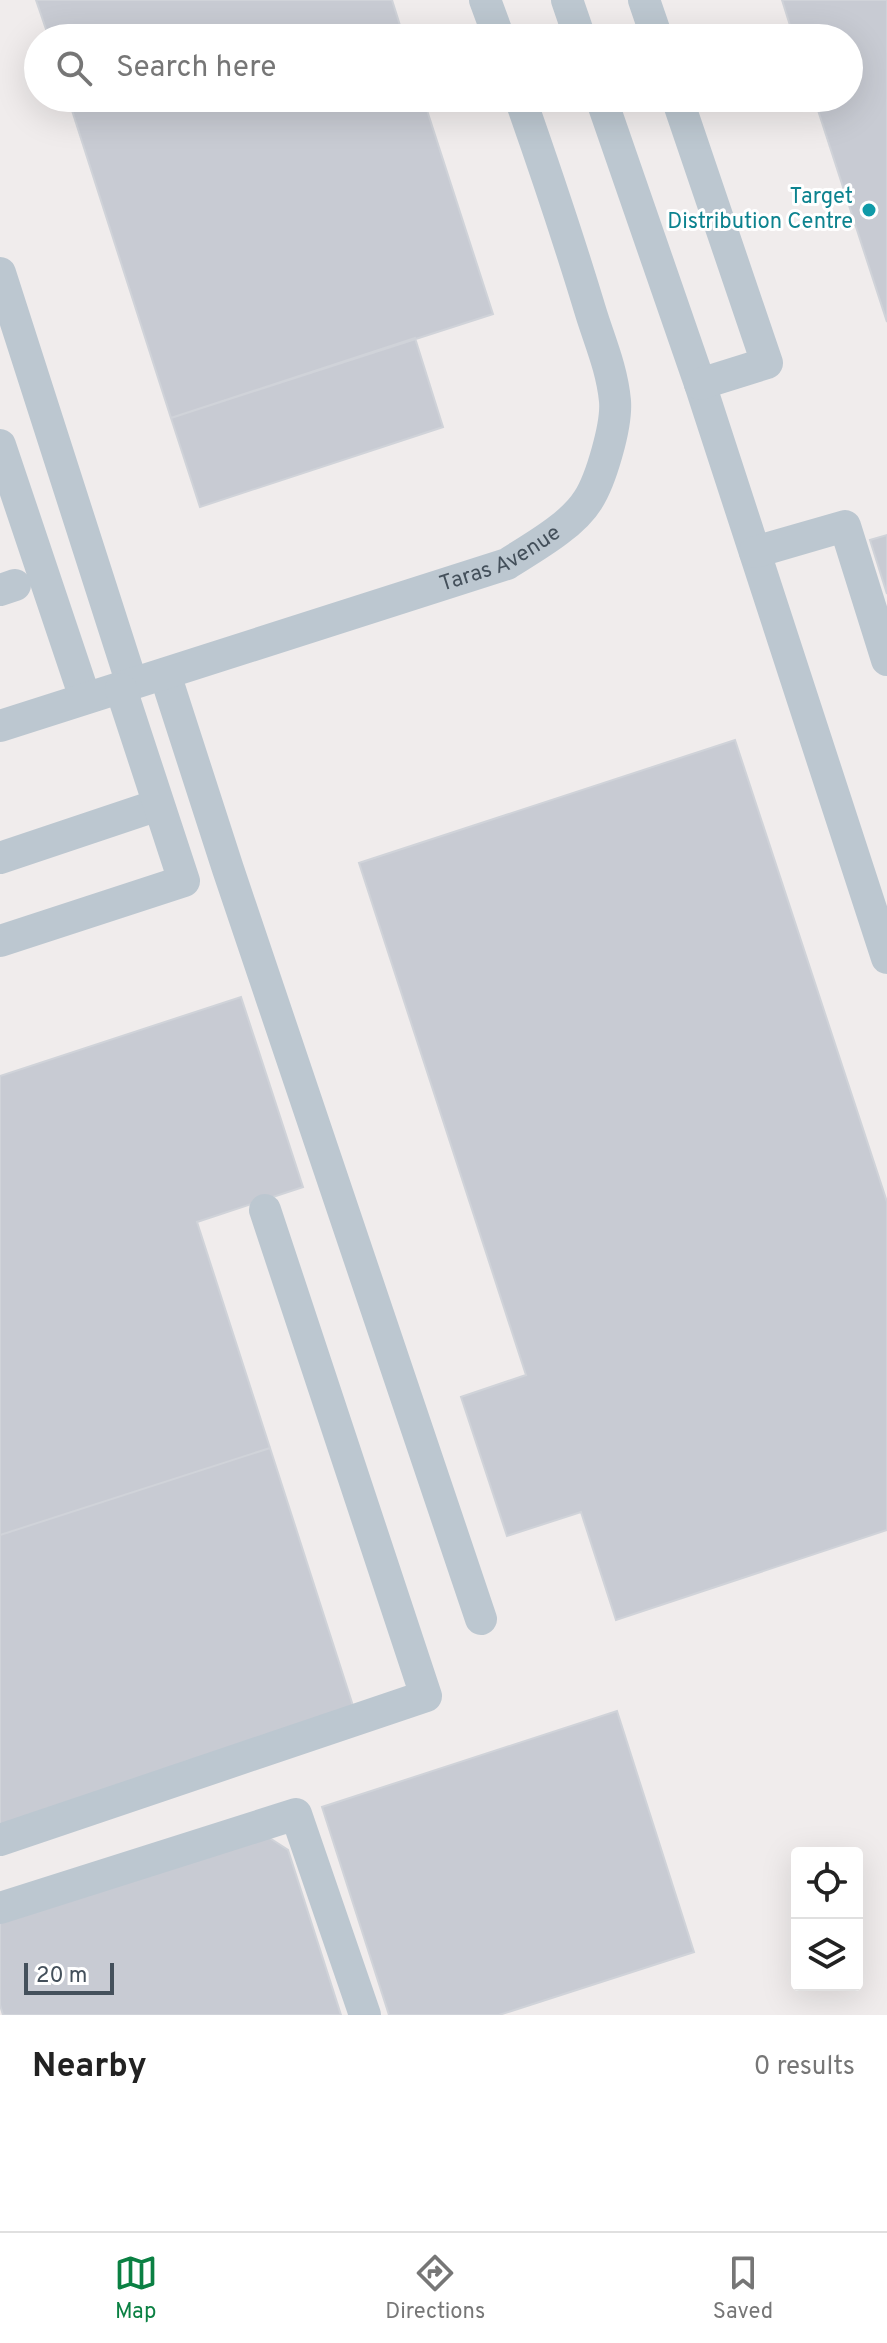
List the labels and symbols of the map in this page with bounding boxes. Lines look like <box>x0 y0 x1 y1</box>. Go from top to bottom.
place label: Target Distribution Centre <box>667 184 853 236</box>
marker: Target Distribution Centre <box>860 201 878 219</box>
street label: Taras Avenue <box>436 519 566 598</box>
scale bar <box>24 1959 114 1995</box>

